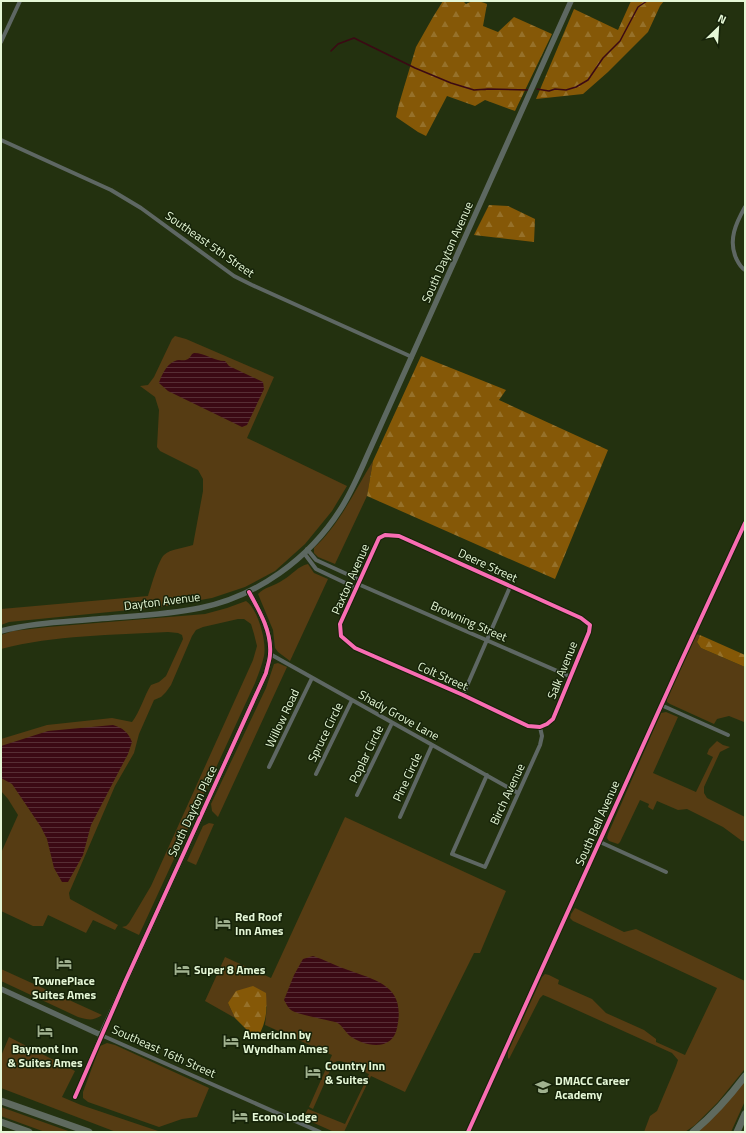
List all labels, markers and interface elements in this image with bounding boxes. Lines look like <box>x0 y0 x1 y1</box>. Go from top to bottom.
north arrow <box>698 8 738 48</box>
text: N <box>715 10 729 28</box>
street label: South Dayton Avenue <box>416 198 478 306</box>
street label: Southeast 5th Street <box>161 206 259 282</box>
street label: Paxton Avenue <box>326 541 374 617</box>
street label: Deere Street <box>455 543 522 587</box>
street label: Dayton Avenue <box>123 587 201 615</box>
street label: Browning Street <box>428 596 511 647</box>
street label: Salk Avenue <box>542 638 582 702</box>
street label: Colt Street <box>415 656 472 696</box>
street label: Shady Grove Lane <box>355 685 443 745</box>
street label: Willow Road <box>260 686 304 750</box>
street label: Spruce Circle <box>302 699 348 765</box>
street label: Poplar Circle <box>344 722 388 786</box>
street label: Pine Circle <box>387 749 427 805</box>
street label: Birch Avenue <box>484 760 530 828</box>
street label: South Dayton Place <box>163 762 221 860</box>
street label: South Bell Avenue <box>570 777 624 869</box>
place label: Red Roof Inn Ames <box>235 907 284 940</box>
hotel icon: Red Roof Inn Ames <box>214 914 232 932</box>
hotel icon: TownePlace Suites Ames <box>55 954 73 972</box>
hotel icon: Super 8 Ames <box>173 960 191 978</box>
place label: Super 8 Ames <box>194 960 266 979</box>
place label: TownePlace Suites Ames <box>32 971 96 1004</box>
street label: Southeast 16th Street <box>109 1020 220 1083</box>
hotel icon: Baymont Inn & Suites Ames <box>36 1022 54 1040</box>
place label: AmericInn by Wyndham Ames <box>243 1025 328 1058</box>
hotel icon: AmericInn by Wyndham Ames <box>222 1032 240 1050</box>
place label: Baymont Inn & Suites Ames <box>7 1039 83 1072</box>
place label: Country Inn & Suites <box>325 1056 385 1089</box>
hotel icon: Country Inn & Suites <box>304 1063 322 1081</box>
place label: DMACC Career Academy <box>555 1071 630 1104</box>
school or university icon: DMACC Career Academy <box>534 1078 552 1096</box>
hotel icon: Econo Lodge <box>231 1107 249 1125</box>
place label: Econo Lodge <box>252 1107 317 1126</box>

